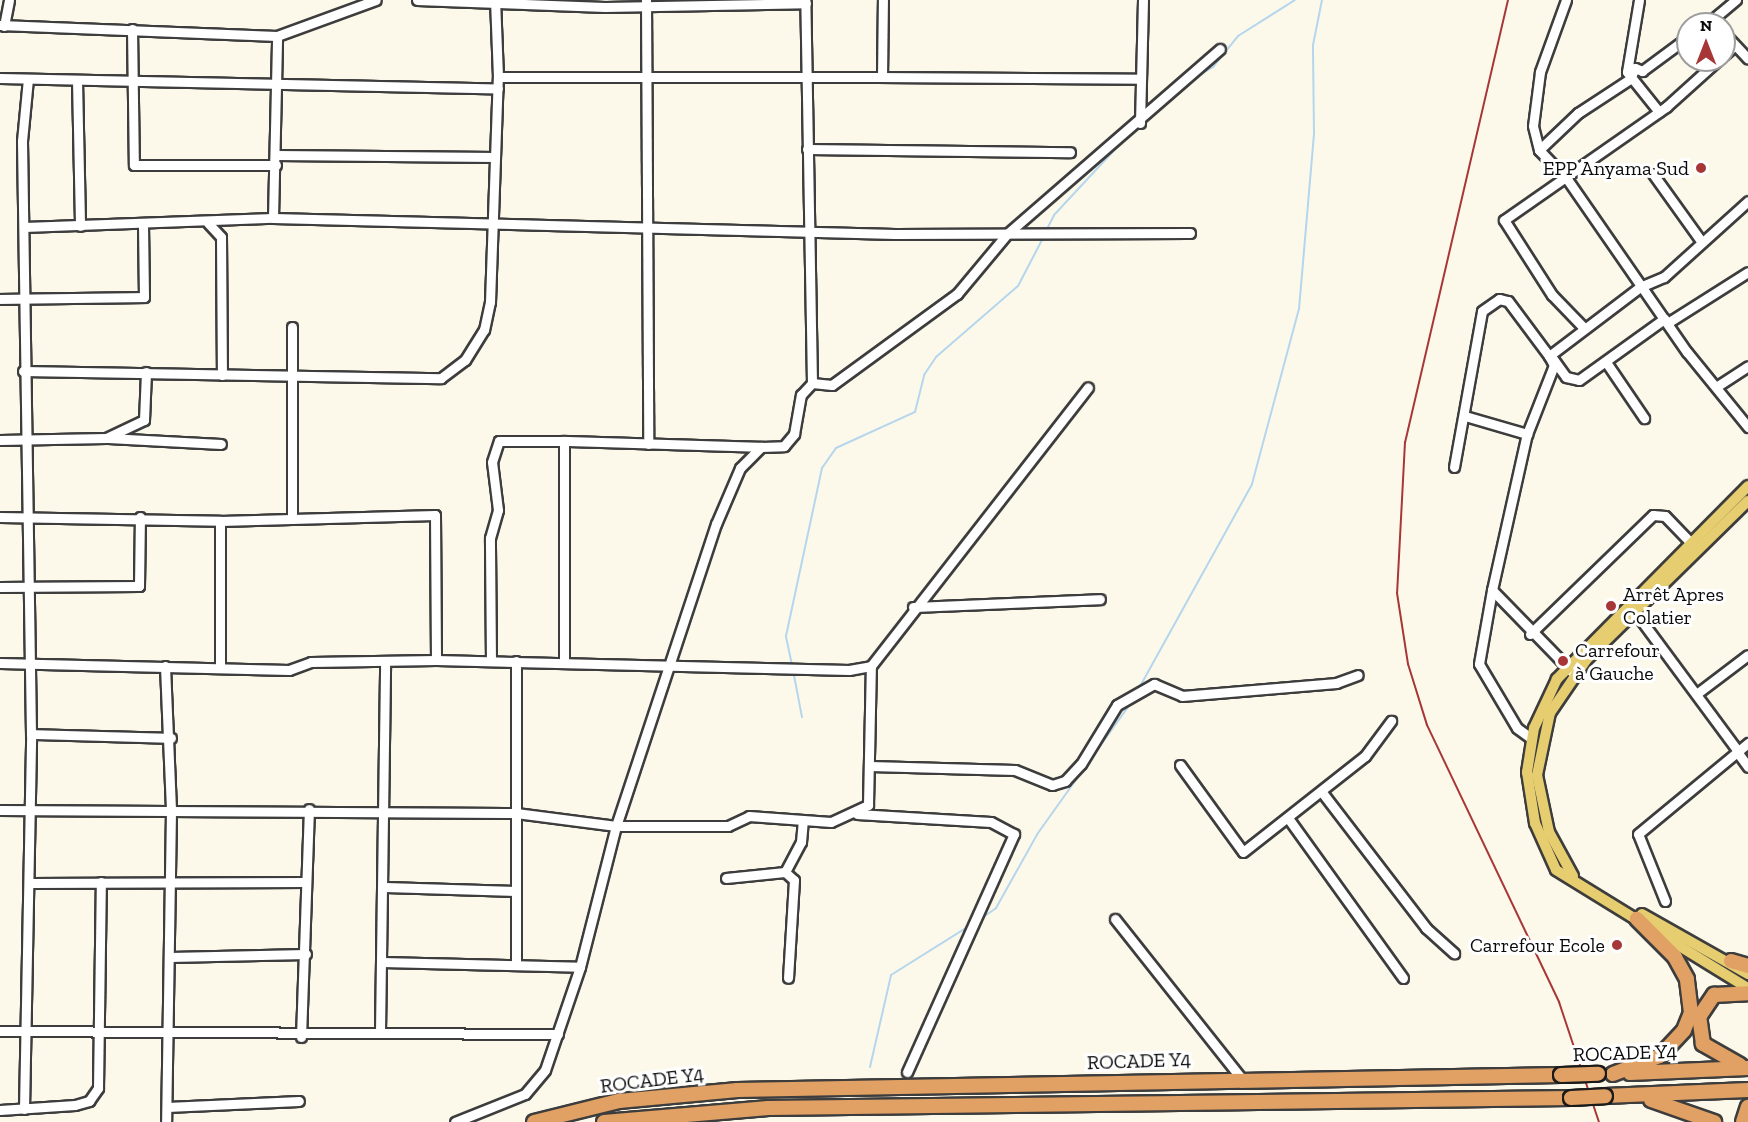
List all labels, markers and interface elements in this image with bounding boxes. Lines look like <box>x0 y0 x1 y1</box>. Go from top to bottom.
north arrow <box>1676 12 1736 72</box>
text: N <box>1700 16 1712 35</box>
place label: EPP Anyama Sud <box>1542 156 1689 180</box>
marker: EPP Anyama Sud <box>1694 161 1708 175</box>
place label: Arrêt Apres Colatier <box>1623 582 1725 629</box>
marker: Arrêt Apres Colatier <box>1604 599 1618 613</box>
place label: Carrefour à Gauche <box>1575 638 1660 685</box>
marker: Carrefour à Gauche <box>1556 654 1570 668</box>
place label: Carrefour Ecole <box>1470 933 1605 957</box>
marker: Carrefour Ecole <box>1610 938 1624 952</box>
street label: ROCADE Y4 <box>1572 1039 1678 1067</box>
street label: ROCADE Y4 <box>1086 1047 1192 1075</box>
street label: ROCADE Y4 <box>598 1062 706 1098</box>

